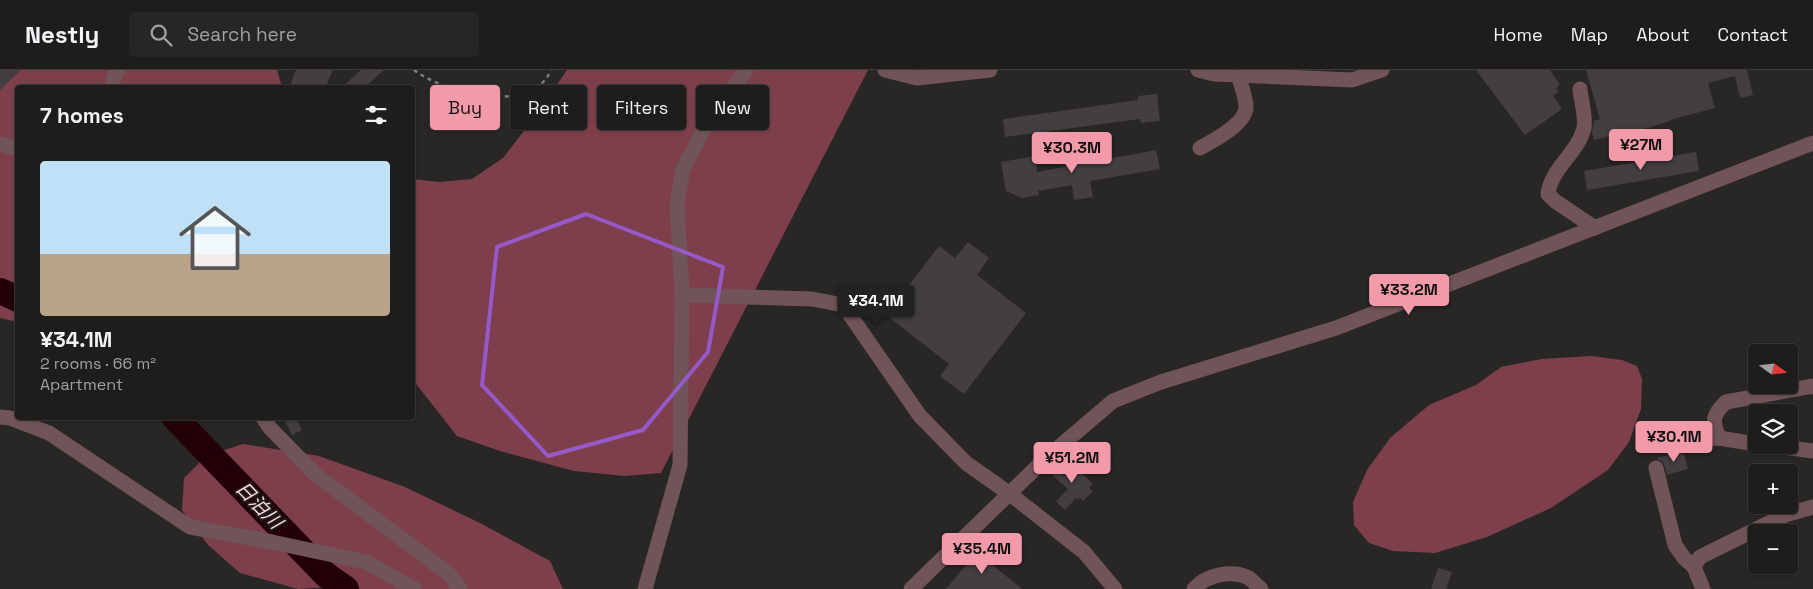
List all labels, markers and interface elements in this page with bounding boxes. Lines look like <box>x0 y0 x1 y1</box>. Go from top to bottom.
search box <box>129 12 479 57</box>
text: Nestly <box>25 19 99 50</box>
icon: search <box>147 21 175 49</box>
text: Search here <box>187 22 297 47</box>
text: Home <box>1494 23 1543 46</box>
text: Map <box>1571 23 1608 46</box>
text: About <box>1636 23 1690 46</box>
text: Contact <box>1718 23 1788 46</box>
chip: Buy <box>430 85 500 130</box>
chip: Rent <box>510 85 587 130</box>
chip: Filters <box>597 85 686 130</box>
chip: New <box>696 85 769 130</box>
icon: filters <box>362 101 390 129</box>
text: 7 homes <box>40 102 124 129</box>
pin: ¥27M <box>1611 128 1671 171</box>
pin: ¥30.3M <box>1031 132 1113 174</box>
text: ¥27M <box>1620 134 1662 155</box>
text: ¥30.3M <box>1043 137 1101 158</box>
icon: home <box>170 193 260 283</box>
pin: ¥33.2M <box>1368 274 1450 316</box>
text: ¥33.2M <box>1380 279 1438 300</box>
pin: ¥34.1M <box>835 284 917 327</box>
text: ¥34.1M <box>848 290 904 311</box>
text: ¥34.1M <box>40 326 112 353</box>
north arrow <box>1748 344 1798 394</box>
map controls <box>1748 344 1798 574</box>
text: 2 rooms · 66 m² <box>40 353 156 374</box>
text: Apartment <box>40 374 123 395</box>
button: layers <box>1748 404 1798 454</box>
pin: ¥30.1M <box>1633 420 1715 463</box>
text: ¥30.1M <box>1646 426 1702 447</box>
pin: ¥51.2M <box>1031 442 1113 484</box>
text: ¥51.2M <box>1045 447 1099 468</box>
button: + <box>1748 464 1798 514</box>
water label: 日泊川 <box>230 476 289 536</box>
button: − <box>1748 524 1798 574</box>
pin: ¥35.4M <box>941 532 1023 575</box>
text: ¥35.4M <box>953 538 1011 559</box>

